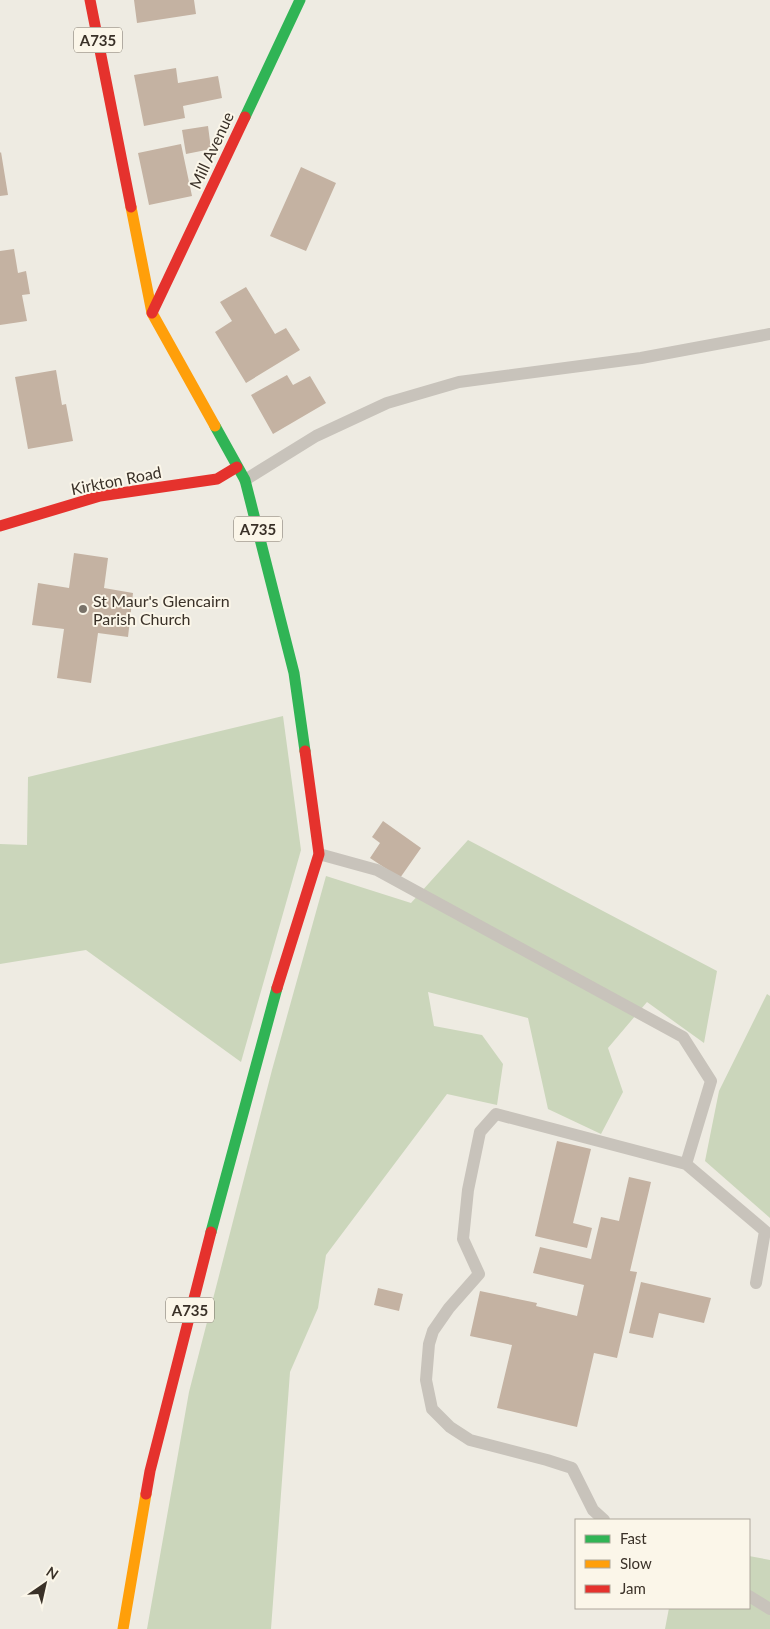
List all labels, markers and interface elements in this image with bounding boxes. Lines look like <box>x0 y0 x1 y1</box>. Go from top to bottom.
road number: A735 <box>74 28 122 52</box>
street label: Mill Avenue <box>185 109 237 191</box>
street label: Kirkton Road <box>69 462 163 498</box>
road number: A735 <box>234 516 282 542</box>
place label: St Maur's Glencairn Parish Church <box>93 591 230 628</box>
marker: St Maur's Glencairn Parish Church <box>77 603 89 615</box>
road number: A735 <box>166 1298 214 1322</box>
legend <box>575 1519 750 1609</box>
text: Fast <box>620 1529 647 1547</box>
text: Slow <box>620 1554 652 1572</box>
north arrow <box>20 1559 70 1609</box>
text: N <box>43 1563 62 1583</box>
text: Jam <box>620 1579 646 1597</box>

